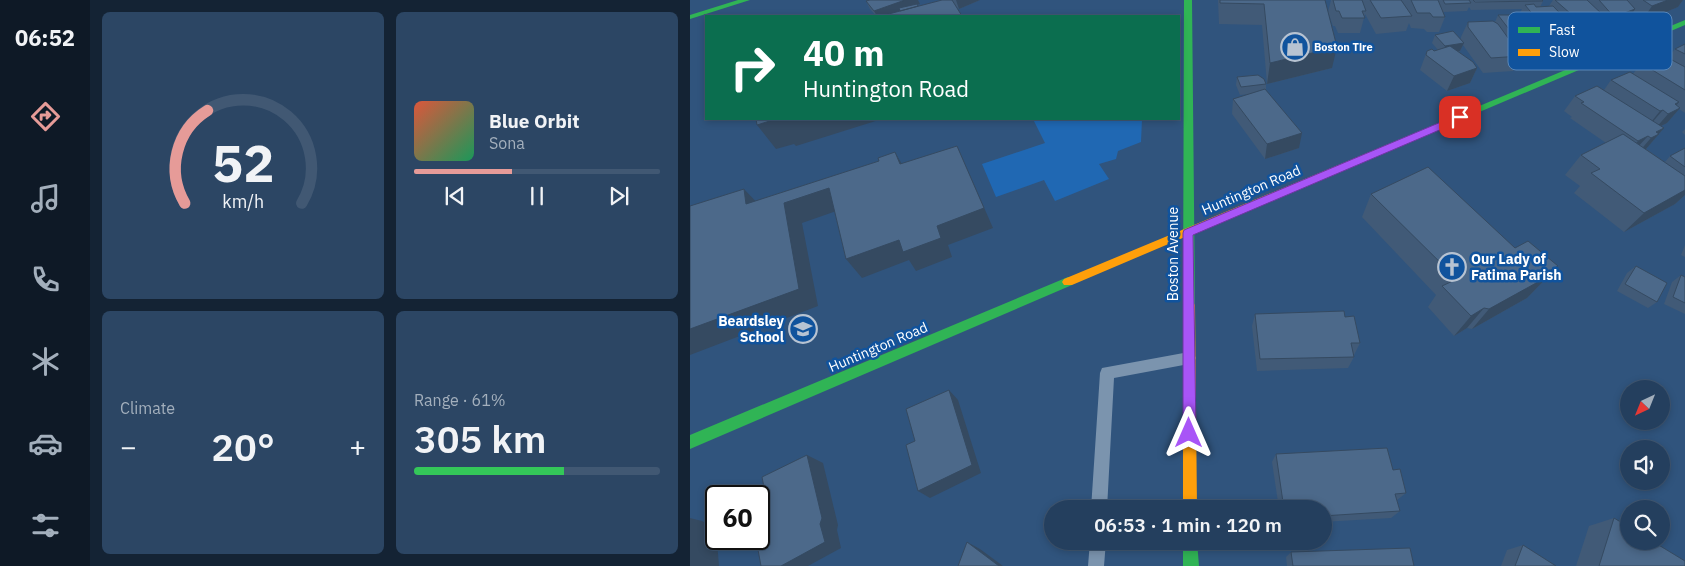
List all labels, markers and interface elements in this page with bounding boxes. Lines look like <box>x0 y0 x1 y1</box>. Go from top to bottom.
legend <box>1508 12 1672 70</box>
text: Fast <box>1549 21 1575 39</box>
text: 06:52 <box>15 23 75 52</box>
text: 40 m <box>803 30 885 76</box>
shop icon: Boston Tire <box>1280 32 1310 62</box>
icon: right <box>720 35 785 100</box>
place label: Boston Tire <box>1314 40 1373 54</box>
text: Slow <box>1549 43 1580 61</box>
text: Huntington Road <box>803 74 969 103</box>
pin <box>1439 96 1481 138</box>
icon: directions <box>28 99 63 134</box>
icon: arrive <box>1446 103 1474 131</box>
text: Blue Orbit <box>489 109 579 133</box>
text: 52 <box>212 129 274 196</box>
text: Sona <box>489 133 525 153</box>
street label: Huntington Road <box>1199 161 1303 219</box>
icon: music <box>28 181 63 216</box>
icon: previous <box>441 182 469 210</box>
icon: pause <box>523 182 551 210</box>
icon: next <box>605 182 633 210</box>
text: km/h <box>222 190 264 213</box>
street label: Boston Avenue <box>1164 206 1182 301</box>
place label: Our Lady of Fatima Parish <box>1471 250 1562 284</box>
church icon: Our Lady of Fatima Parish <box>1437 252 1467 282</box>
icon: phone <box>28 262 63 297</box>
place label: Beardsley School <box>718 312 785 346</box>
school or university icon: Beardsley School <box>788 314 818 344</box>
street label: Huntington Road <box>826 318 930 376</box>
icon: climate <box>28 344 63 379</box>
north arrow <box>1620 380 1670 430</box>
map controls <box>1620 380 1670 550</box>
text: Range · 61% <box>414 390 506 410</box>
text: Climate <box>120 398 175 418</box>
position arrow <box>1162 406 1214 458</box>
text: 305 km <box>414 414 546 463</box>
text: 20° <box>211 422 275 471</box>
icon: car <box>28 426 63 461</box>
text: − <box>120 428 137 465</box>
text: + <box>349 428 366 465</box>
button: sound <box>1620 440 1670 490</box>
speed limit sign: 60 <box>705 485 770 550</box>
button: search <box>1620 500 1670 550</box>
icon: filters <box>28 508 63 543</box>
text: 06:53 · 1 min · 120 m <box>1094 513 1282 537</box>

